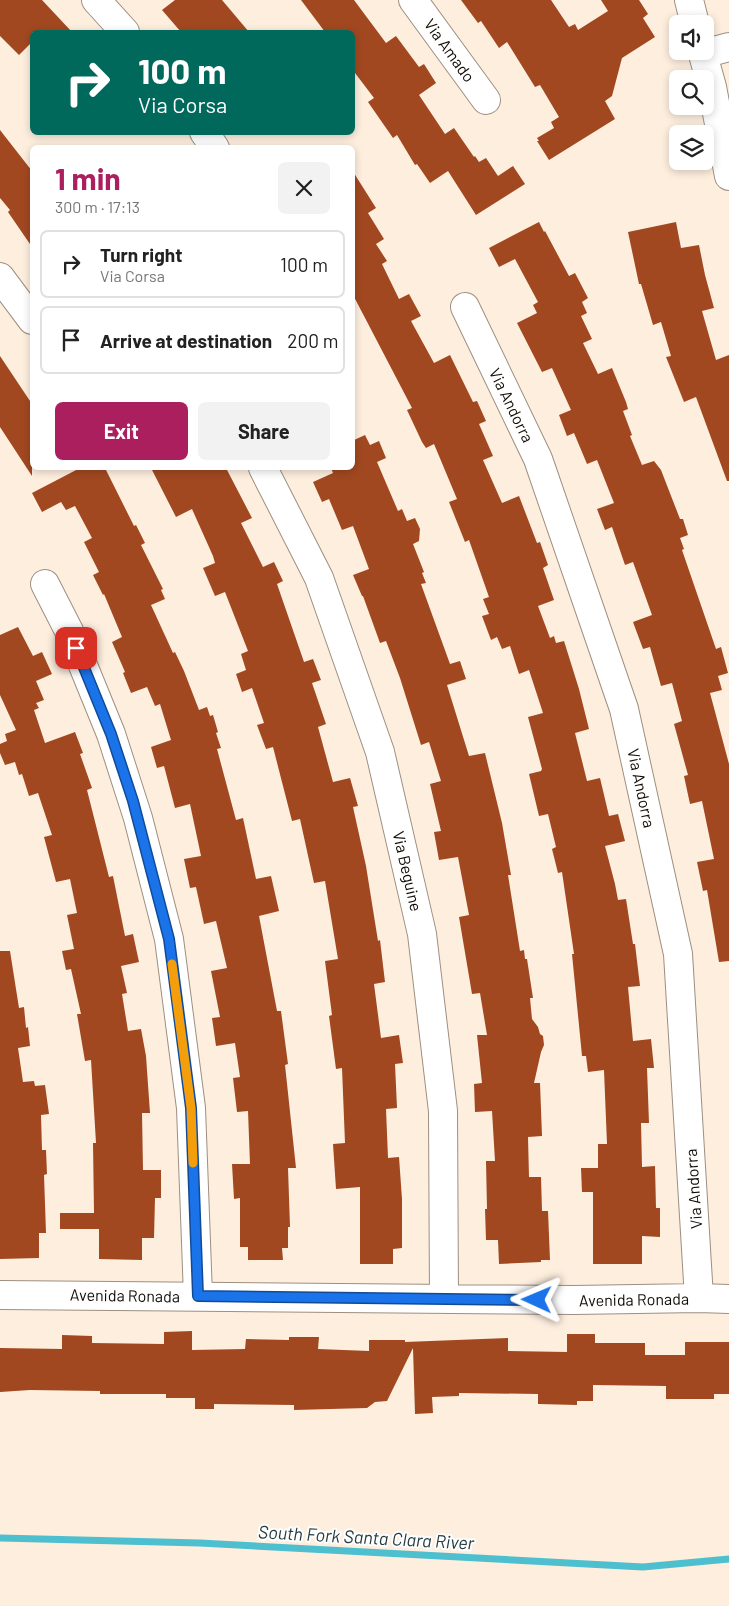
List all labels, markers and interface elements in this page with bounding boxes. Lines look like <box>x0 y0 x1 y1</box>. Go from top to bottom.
street label: Via Amado <box>421 15 479 85</box>
map controls <box>669 15 714 170</box>
button: sound <box>669 15 714 60</box>
text: 100 m <box>138 49 227 91</box>
icon: right <box>55 50 120 115</box>
button: search <box>669 70 714 115</box>
text: Via Corsa <box>138 91 227 117</box>
button: layers <box>669 125 714 170</box>
text: 1 min <box>55 160 121 196</box>
button: close <box>278 162 330 214</box>
text: 300 m · 17:13 <box>55 197 140 216</box>
text: Turn right <box>100 243 182 266</box>
icon: right <box>57 250 85 278</box>
text: 100 m <box>280 253 328 276</box>
text: Via Corsa <box>100 266 165 285</box>
icon: arrive <box>57 326 85 354</box>
text: Arrive at destination <box>100 329 272 352</box>
text: 200 m <box>287 329 338 352</box>
street label: Via Andorra <box>486 365 538 445</box>
button: Exit <box>55 402 188 460</box>
button: Share <box>198 402 330 460</box>
pin <box>55 627 97 669</box>
icon: arrive <box>62 634 90 662</box>
street label: Via Andorra <box>624 747 660 829</box>
street label: Via Beguine <box>390 829 426 913</box>
street label: Via Andorra <box>681 1148 705 1230</box>
position arrow <box>510 1273 562 1325</box>
street label: Avenida Ronada <box>70 1285 180 1305</box>
street label: Avenida Ronada <box>579 1289 689 1309</box>
water label: South Fork Santa Clara River <box>257 1520 475 1554</box>

